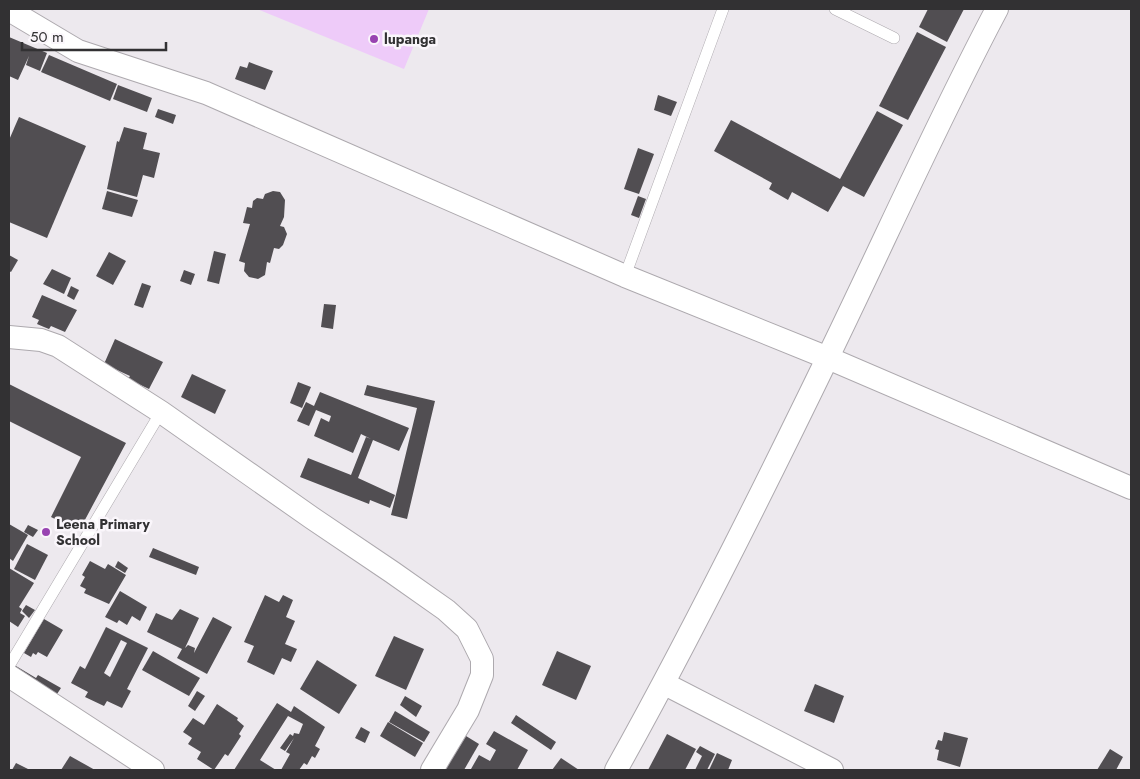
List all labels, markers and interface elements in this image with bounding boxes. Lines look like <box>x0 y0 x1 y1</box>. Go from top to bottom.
scale bar <box>22 20 166 52</box>
text: 50 m <box>30 26 64 48</box>
place label: lupanga <box>384 29 436 49</box>
marker: lupanga <box>368 33 380 45</box>
place label: Leena Primary School <box>56 514 150 550</box>
marker: Leena Primary School <box>40 526 52 538</box>

